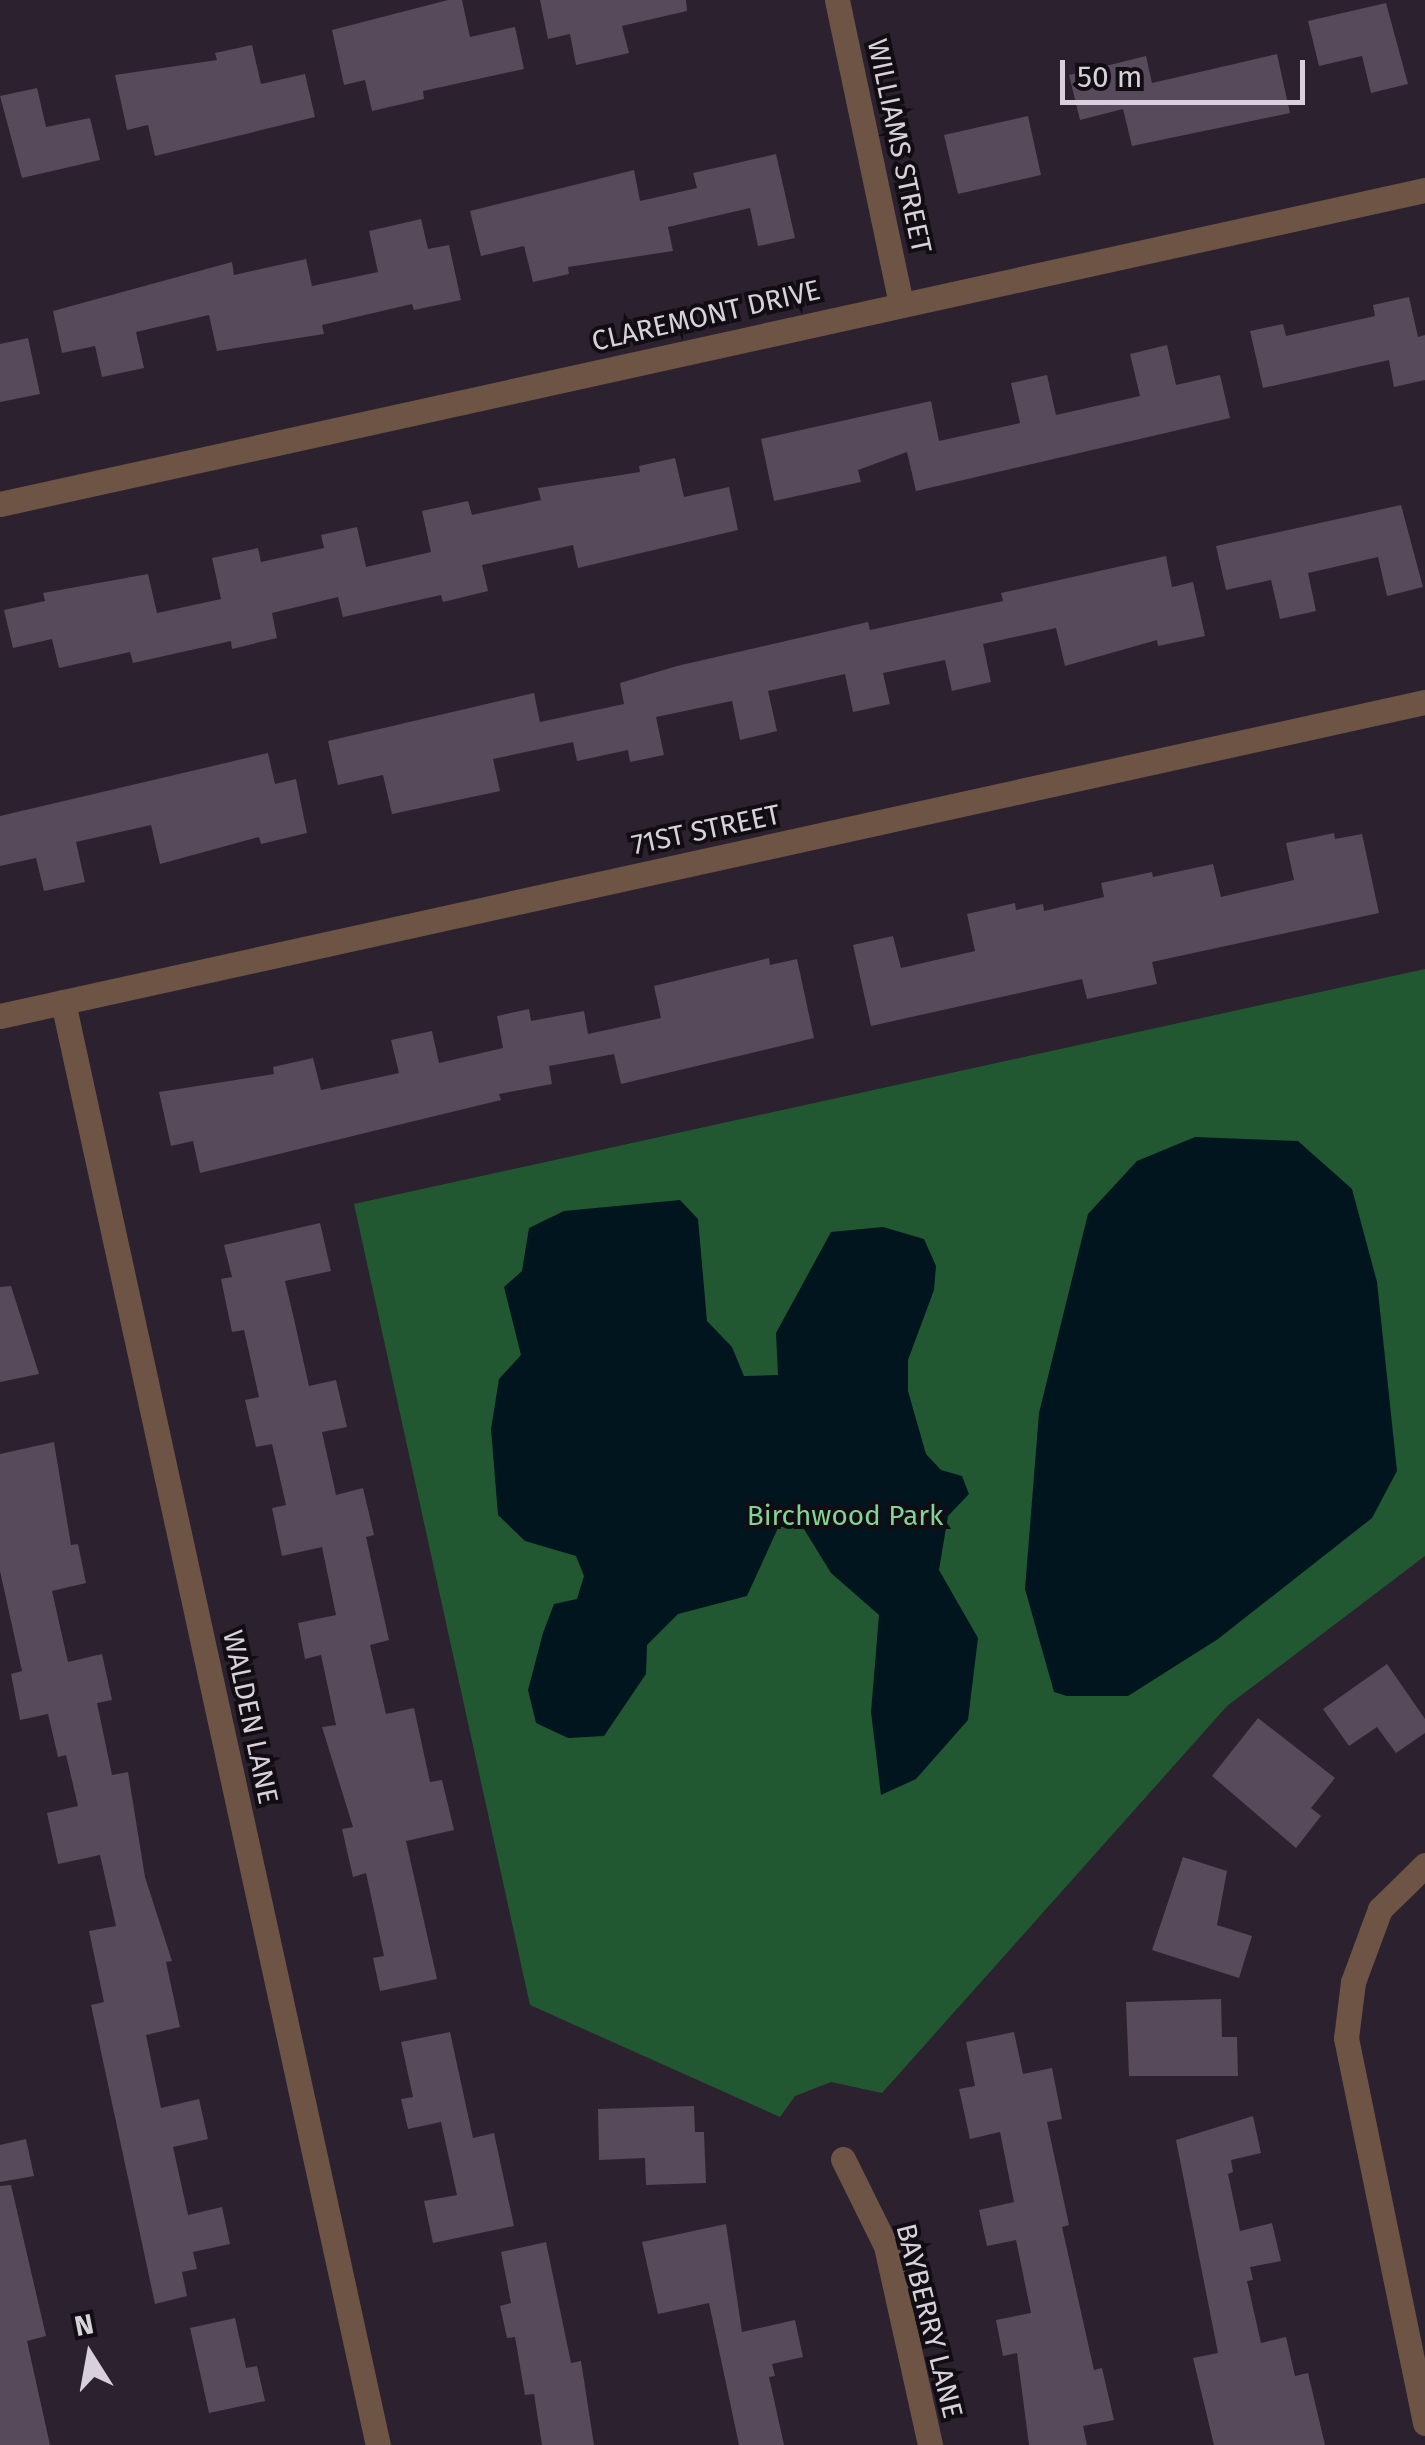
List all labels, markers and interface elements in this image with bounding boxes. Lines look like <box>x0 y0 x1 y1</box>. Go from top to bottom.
street label: WILLIAMS STREET <box>860 36 938 256</box>
scale bar <box>1065 40 1310 102</box>
text: 50 m <box>1077 59 1142 95</box>
street label: CLAREMONT DRIVE <box>589 273 823 359</box>
street label: 71ST STREET <box>629 798 783 862</box>
park label: Birchwood Park <box>747 1499 943 1533</box>
street label: WALDEN LANE <box>215 1627 285 1807</box>
street label: BAYBERRY LANE <box>889 2220 969 2422</box>
north arrow <box>40 2305 140 2405</box>
text: N <box>72 2307 96 2343</box>

